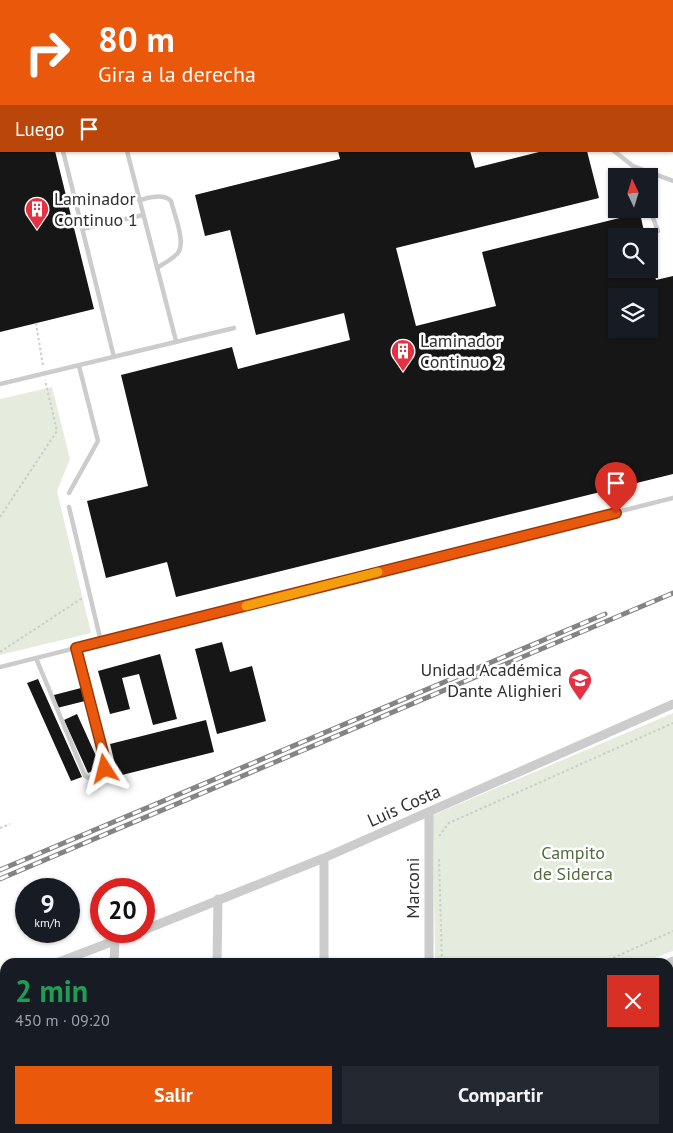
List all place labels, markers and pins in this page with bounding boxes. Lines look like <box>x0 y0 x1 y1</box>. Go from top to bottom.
place label: Laminador Continuo 1 <box>54 187 138 231</box>
building icon: Laminador Continuo 1 <box>24 196 50 230</box>
place label: Laminador Continuo 2 <box>420 329 504 373</box>
building icon: Laminador Continuo 2 <box>390 338 416 372</box>
pin <box>595 462 637 513</box>
place label: Unidad Académica Dante Alighieri <box>420 658 562 702</box>
school or university icon: Unidad Académica Dante Alighieri <box>567 667 593 701</box>

